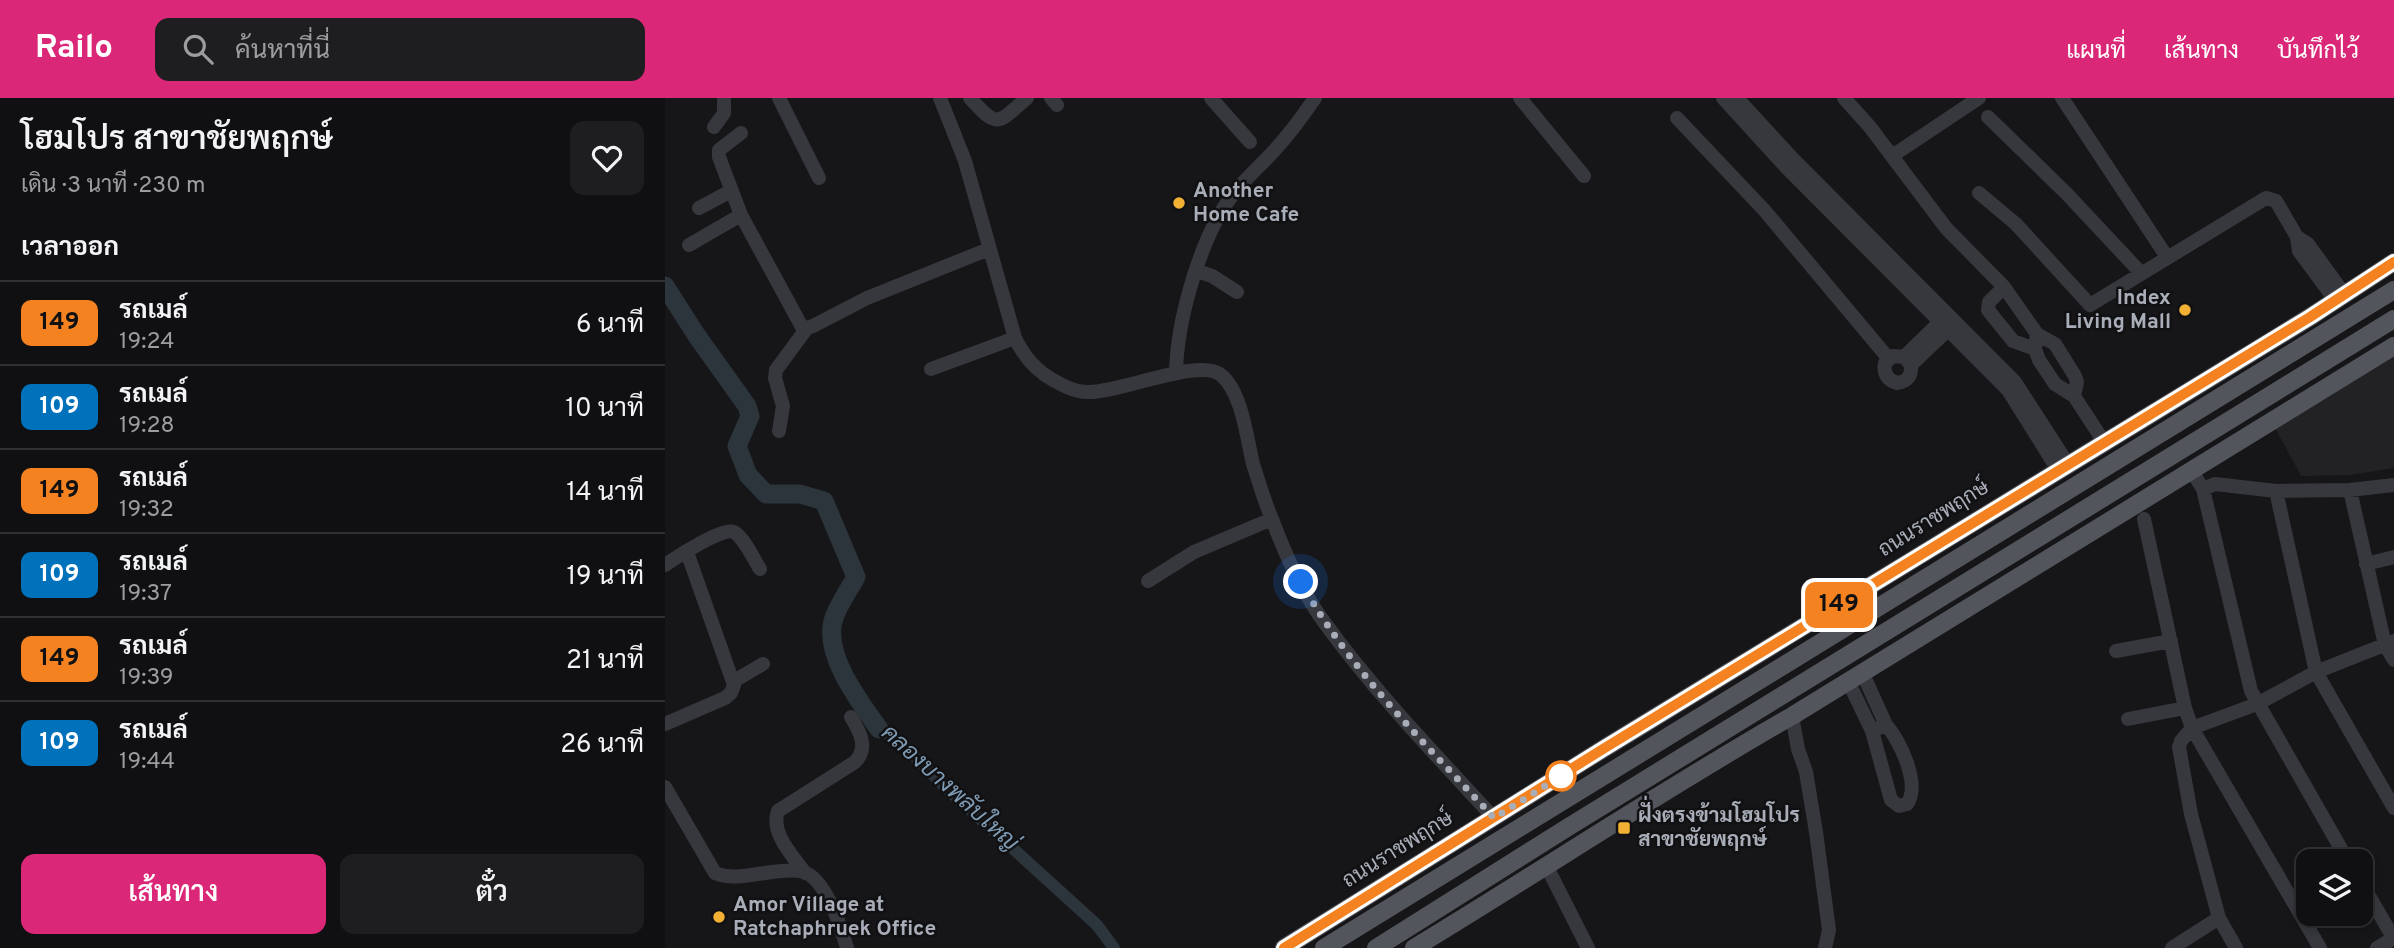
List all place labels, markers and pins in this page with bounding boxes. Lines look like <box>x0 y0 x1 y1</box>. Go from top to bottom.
place label: Another Home Cafe <box>1193 178 1299 229</box>
marker: Another Home Cafe <box>1171 195 1187 211</box>
place label: Index Living Mall <box>2065 285 2171 336</box>
marker: Index Living Mall <box>2177 302 2193 318</box>
unlabelled marker <box>1546 761 1576 791</box>
place label: ฝั่งตรงข้ามโฮมโปร สาขาชัยพฤกษ์ <box>1638 795 1800 854</box>
marker: ฝั่งตรงข้ามโฮมโปร สาขาชัยพฤกษ์ <box>1616 820 1632 836</box>
place label: Amor Village at Ratchaphruek Office <box>733 892 936 943</box>
marker: Amor Village at Ratchaphruek Office <box>711 909 727 925</box>

